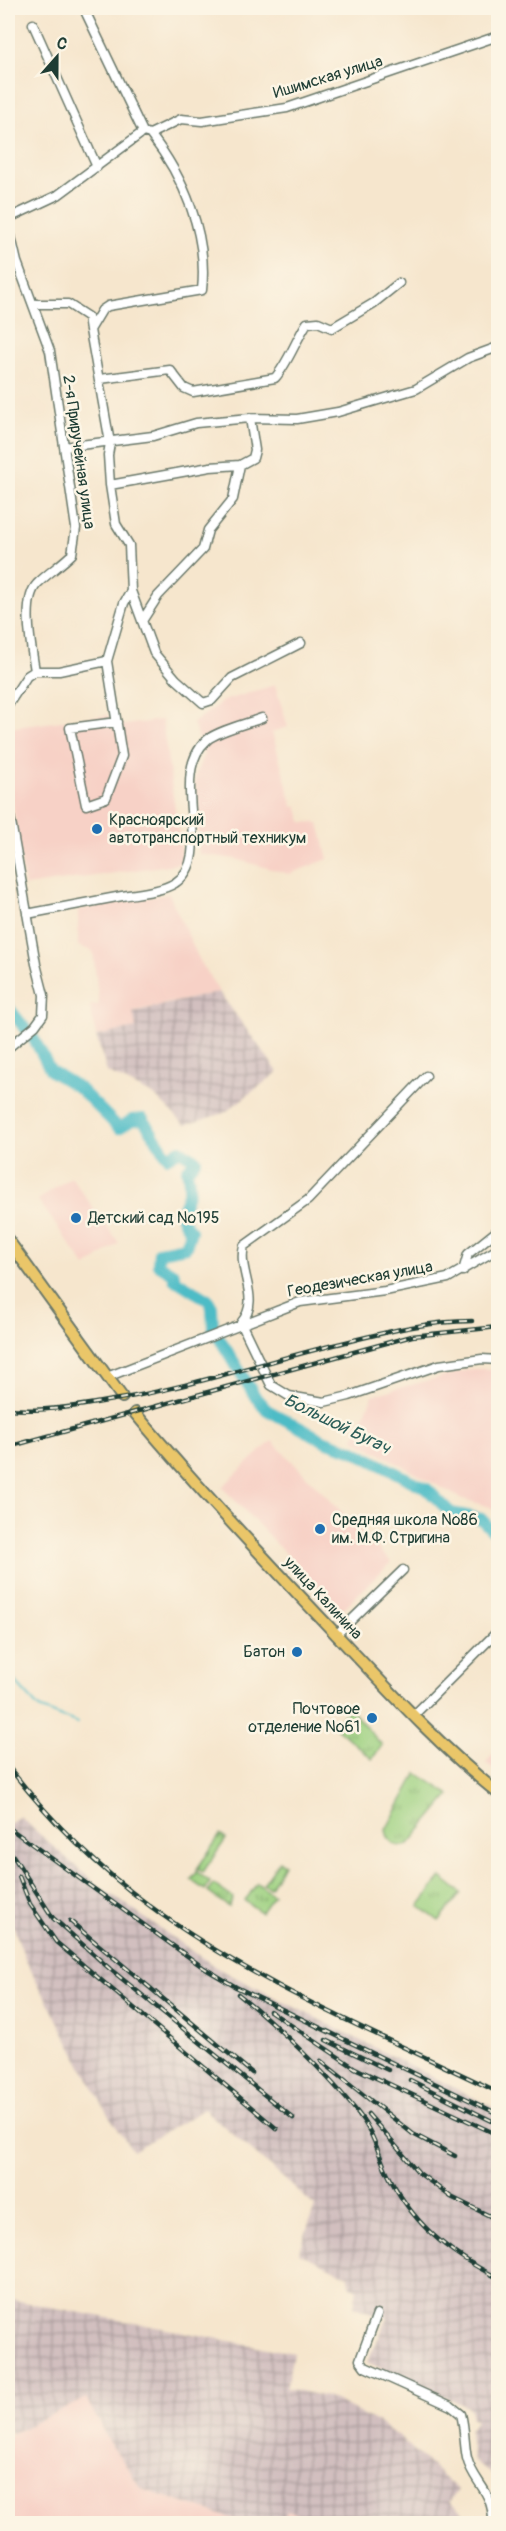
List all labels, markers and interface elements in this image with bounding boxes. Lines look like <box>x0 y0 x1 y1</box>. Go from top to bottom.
north arrow <box>27 27 87 87</box>
text: С <box>54 33 70 55</box>
street label: Ишимская улица <box>271 51 385 103</box>
street label: 2-я Приручейная улица <box>58 374 100 530</box>
place label: Красноярский автотранспортный техникум <box>109 810 306 848</box>
marker: Красноярский автотранспортный техникум <box>90 822 104 836</box>
place label: Детский сад №195 <box>87 1208 219 1228</box>
marker: Детский сад №195 <box>69 1211 83 1225</box>
street label: Геодезическая улица <box>286 1256 434 1302</box>
water label: Большой Бугач <box>280 1388 395 1460</box>
place label: Средняя школа №86 им. М.Ф. Стригина <box>332 1510 478 1548</box>
marker: Средняя школа №86 им. М.Ф. Стригина <box>313 1522 327 1536</box>
street label: улица Калинина <box>279 1552 366 1644</box>
place label: Батон <box>243 1642 285 1662</box>
marker: Батон <box>290 1645 304 1659</box>
place label: Почтовое отделение №61 <box>248 1699 360 1737</box>
marker: Почтовое отделение №61 <box>365 1711 379 1725</box>

